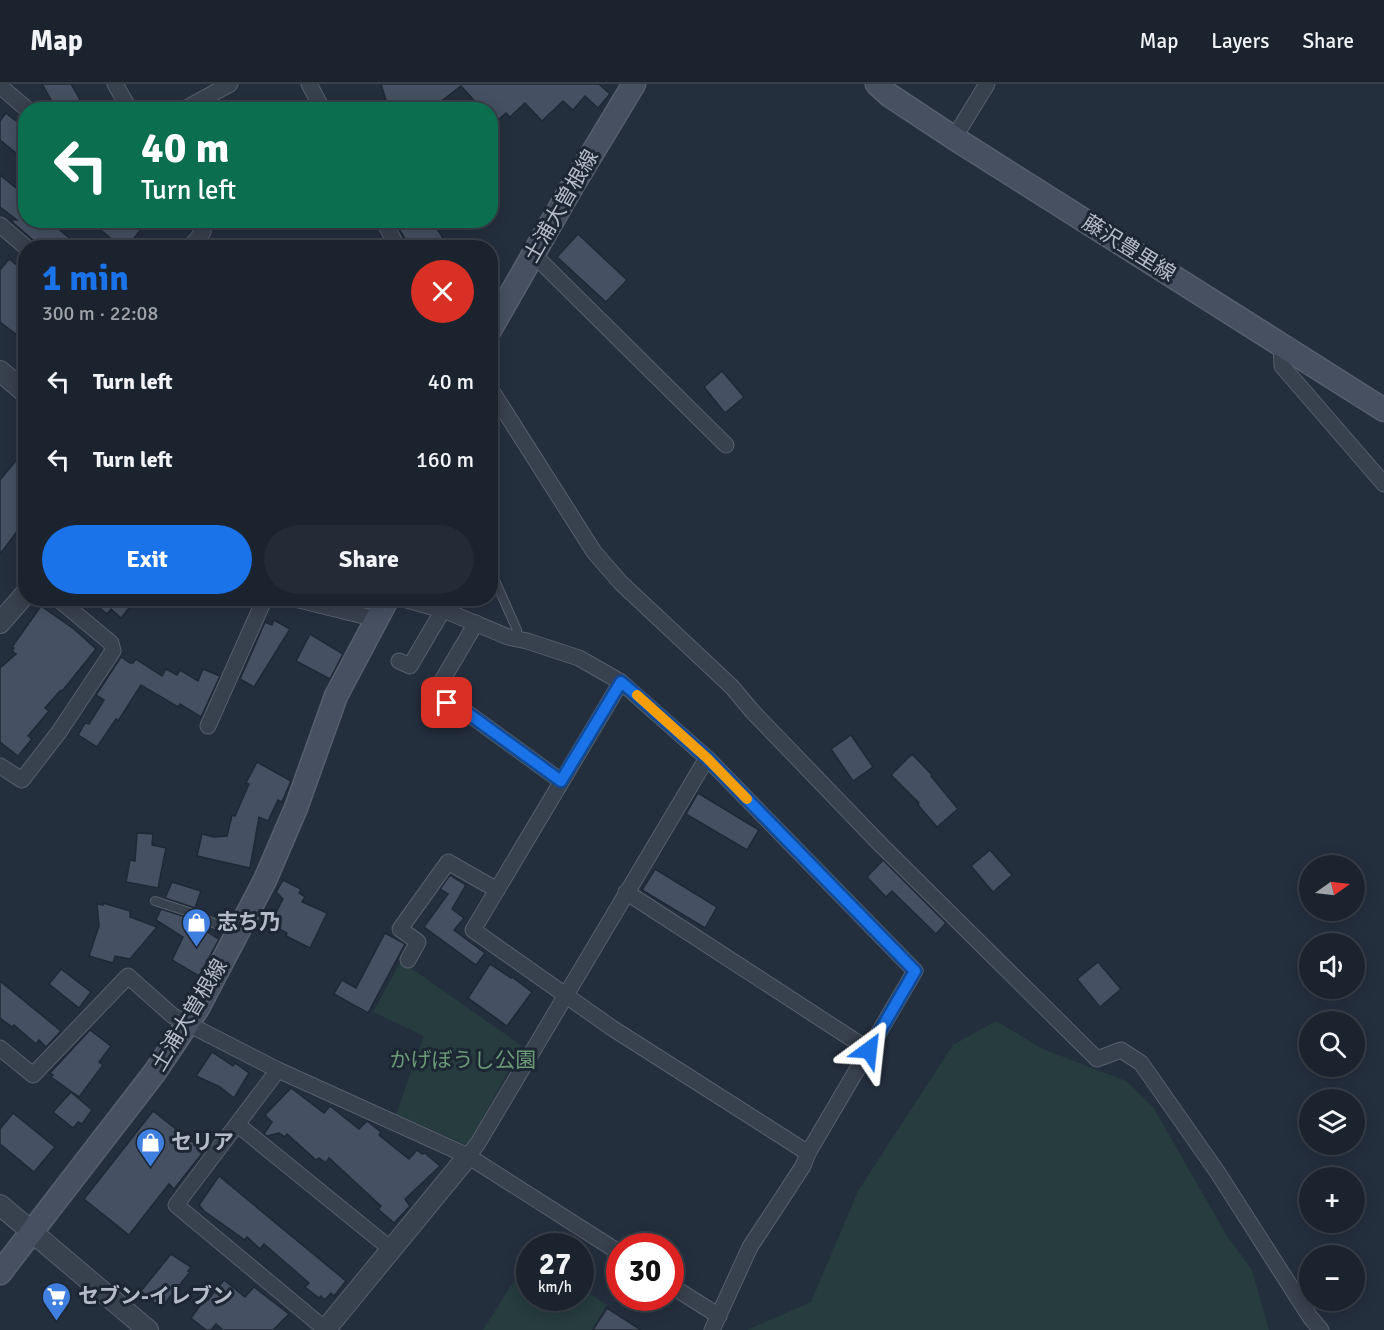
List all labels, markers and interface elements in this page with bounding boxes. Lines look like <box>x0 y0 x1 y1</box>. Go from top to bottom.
text: Map <box>30 24 83 58</box>
text: Map <box>1140 28 1178 54</box>
text: Layers <box>1211 28 1269 54</box>
text: Share <box>1302 28 1354 54</box>
text: 40 m <box>141 123 230 174</box>
icon: left <box>42 126 120 204</box>
street label: 土浦大曽根線 <box>518 145 604 267</box>
text: Turn left <box>141 174 236 207</box>
street label: 藤沢豊里線 <box>1078 209 1180 287</box>
text: 1 min <box>42 256 129 301</box>
button: close <box>411 260 474 323</box>
text: 300 m · 22:08 <box>42 301 158 326</box>
icon: left <box>42 365 75 398</box>
text: Turn left <box>93 368 173 395</box>
text: 40 m <box>428 368 474 395</box>
icon: left <box>42 443 75 476</box>
text: Turn left <box>93 446 173 473</box>
text: 160 m <box>416 446 474 473</box>
button: Exit <box>42 525 252 594</box>
button: Share <box>264 525 474 594</box>
pin <box>421 677 472 728</box>
icon: arrive <box>430 686 463 719</box>
north arrow <box>1299 855 1365 921</box>
map controls <box>1299 855 1365 1311</box>
shop icon: 志ち乃 <box>180 906 212 948</box>
place label: 志ち乃 <box>217 909 280 935</box>
button: sound <box>1299 933 1365 999</box>
street label: 土浦大曽根線 <box>145 954 233 1076</box>
button: search <box>1299 1011 1365 1077</box>
position arrow <box>837 1018 901 1082</box>
park label: かげぼうし公園 <box>390 1047 537 1073</box>
button: layers <box>1299 1089 1365 1155</box>
shop icon: セリア <box>134 1126 166 1168</box>
place label: セリア <box>171 1129 234 1155</box>
button: + <box>1299 1167 1365 1233</box>
speed limit sign: 30 <box>606 1233 684 1311</box>
button: − <box>1299 1245 1365 1311</box>
text: 27 <box>539 1246 571 1283</box>
text: km/h <box>538 1278 572 1296</box>
supermarket icon: セブン-イレブン <box>41 1280 73 1322</box>
place label: セブン-イレブン <box>78 1283 233 1309</box>

